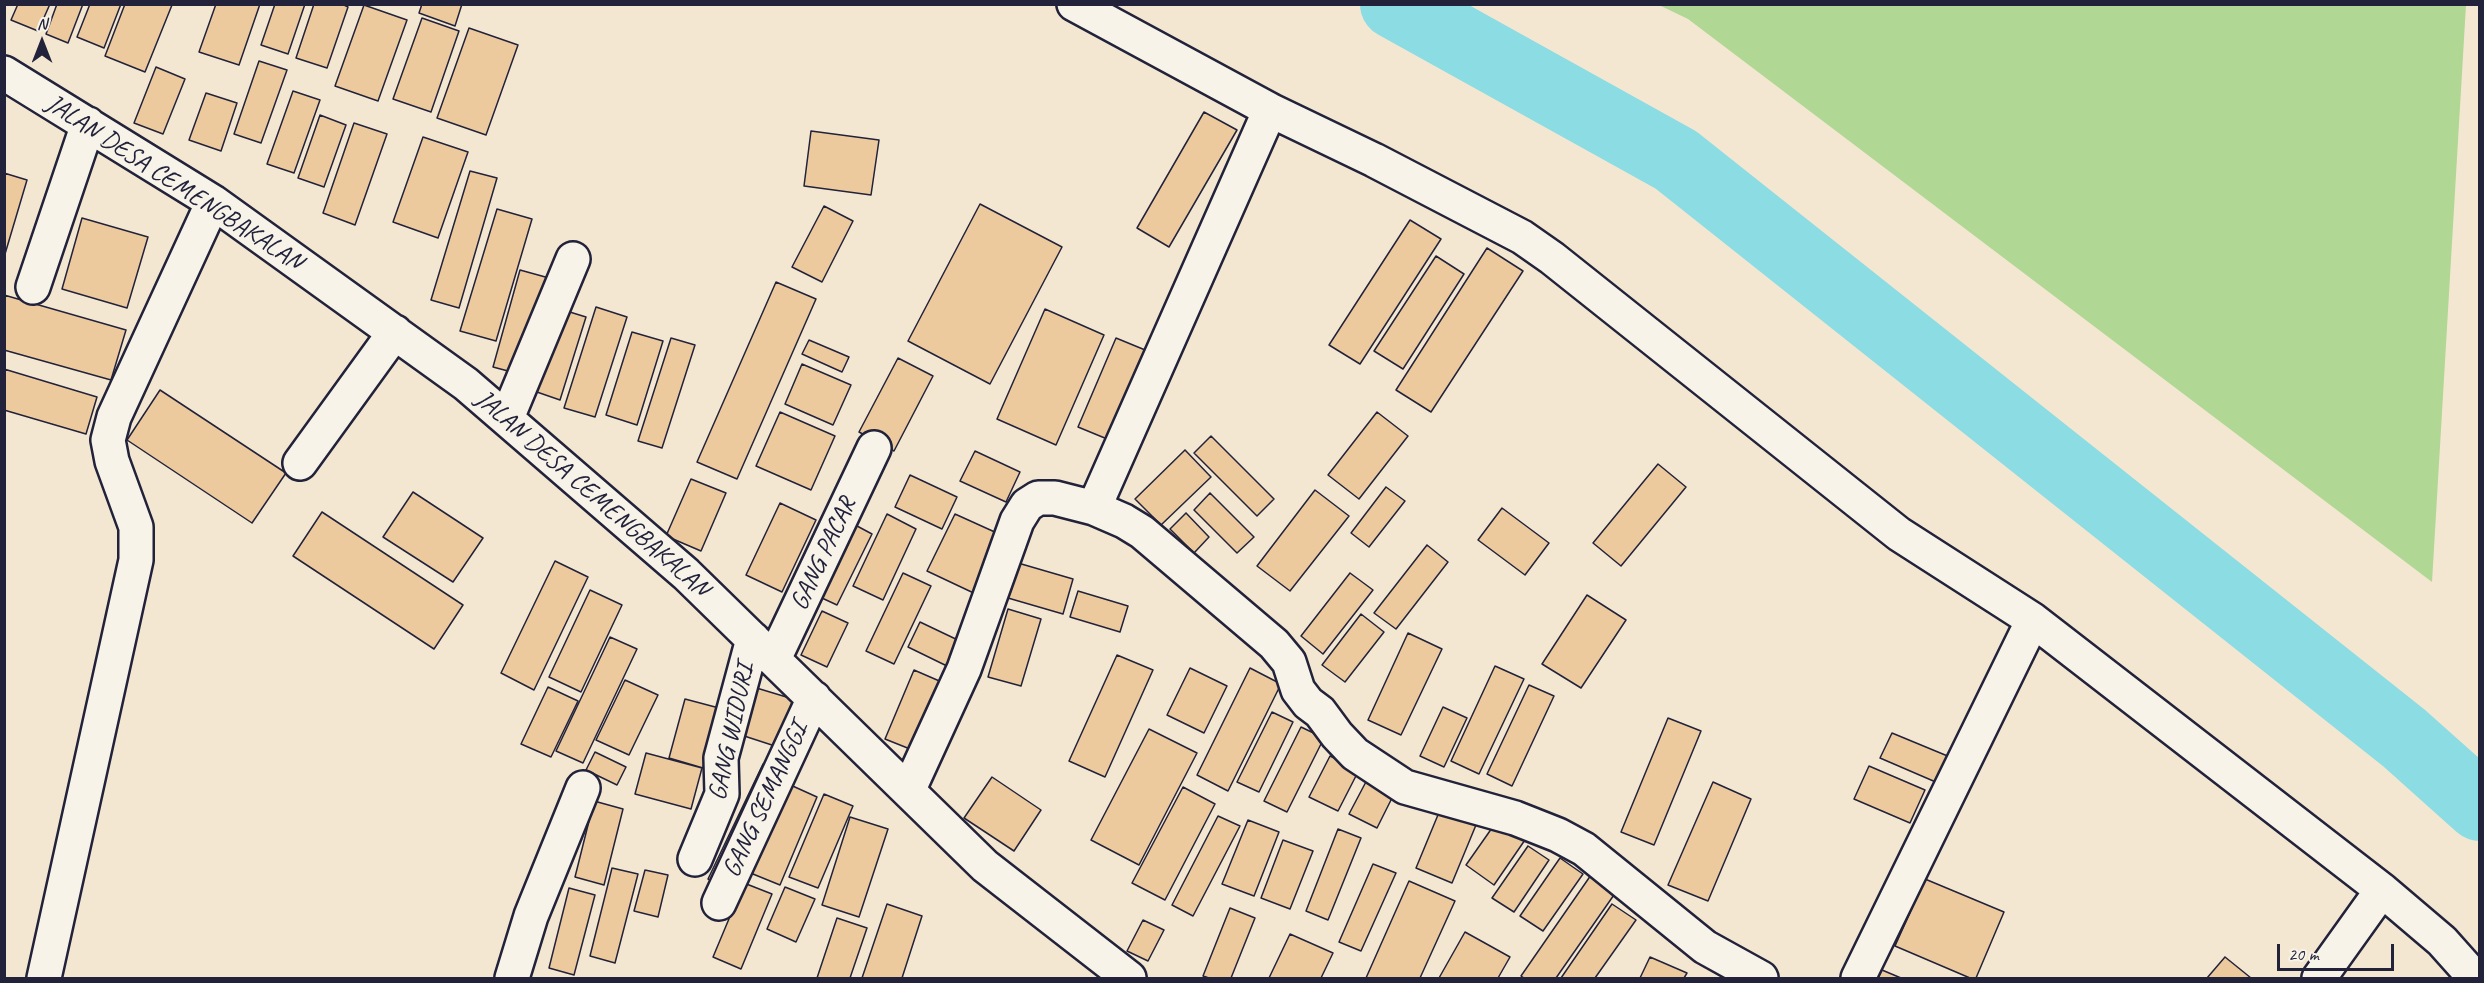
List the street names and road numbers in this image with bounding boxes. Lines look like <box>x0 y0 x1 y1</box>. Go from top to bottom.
street label: JALAN DESA CEMENGBAKALAN <box>40 88 308 278</box>
street label: JALAN DESA CEMENGBAKALAN <box>469 384 715 604</box>
street label: GANG PACAR <box>784 493 864 615</box>
street label: GANG WIDURI <box>702 661 762 803</box>
street label: GANG SEMANGGI <box>717 718 815 882</box>

